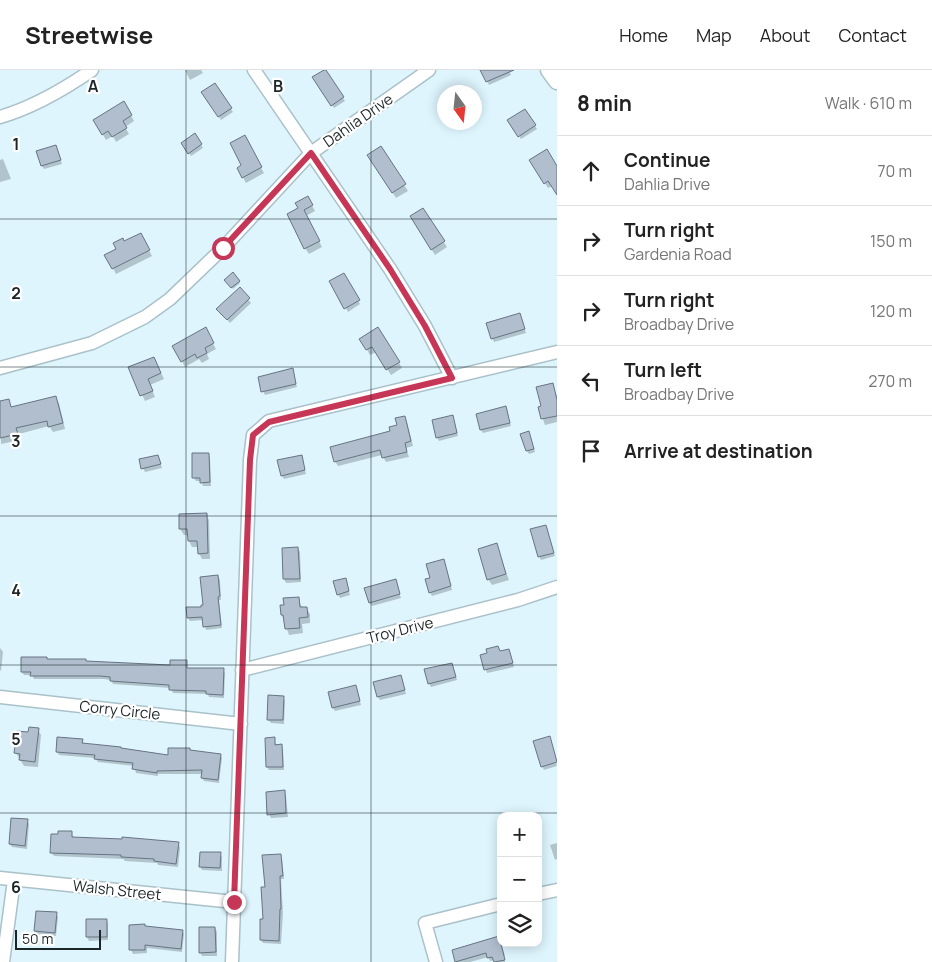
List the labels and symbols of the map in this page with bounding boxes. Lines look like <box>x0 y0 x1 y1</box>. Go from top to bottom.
text: A <box>88 75 99 97</box>
text: B <box>273 75 283 97</box>
north arrow <box>437 85 482 130</box>
street label: Dahlia Drive <box>319 88 397 152</box>
text: 1 <box>12 133 20 155</box>
route start <box>212 237 235 260</box>
text: 2 <box>11 282 21 304</box>
text: 3 <box>11 430 21 452</box>
text: 4 <box>11 579 21 601</box>
street label: Troy Drive <box>364 612 436 648</box>
street label: Corry Circle <box>79 695 162 725</box>
text: 5 <box>11 728 21 750</box>
street label: Walsh Street <box>72 875 162 905</box>
text: 6 <box>11 876 21 898</box>
route end <box>223 891 246 914</box>
scale bar <box>15 927 101 950</box>

